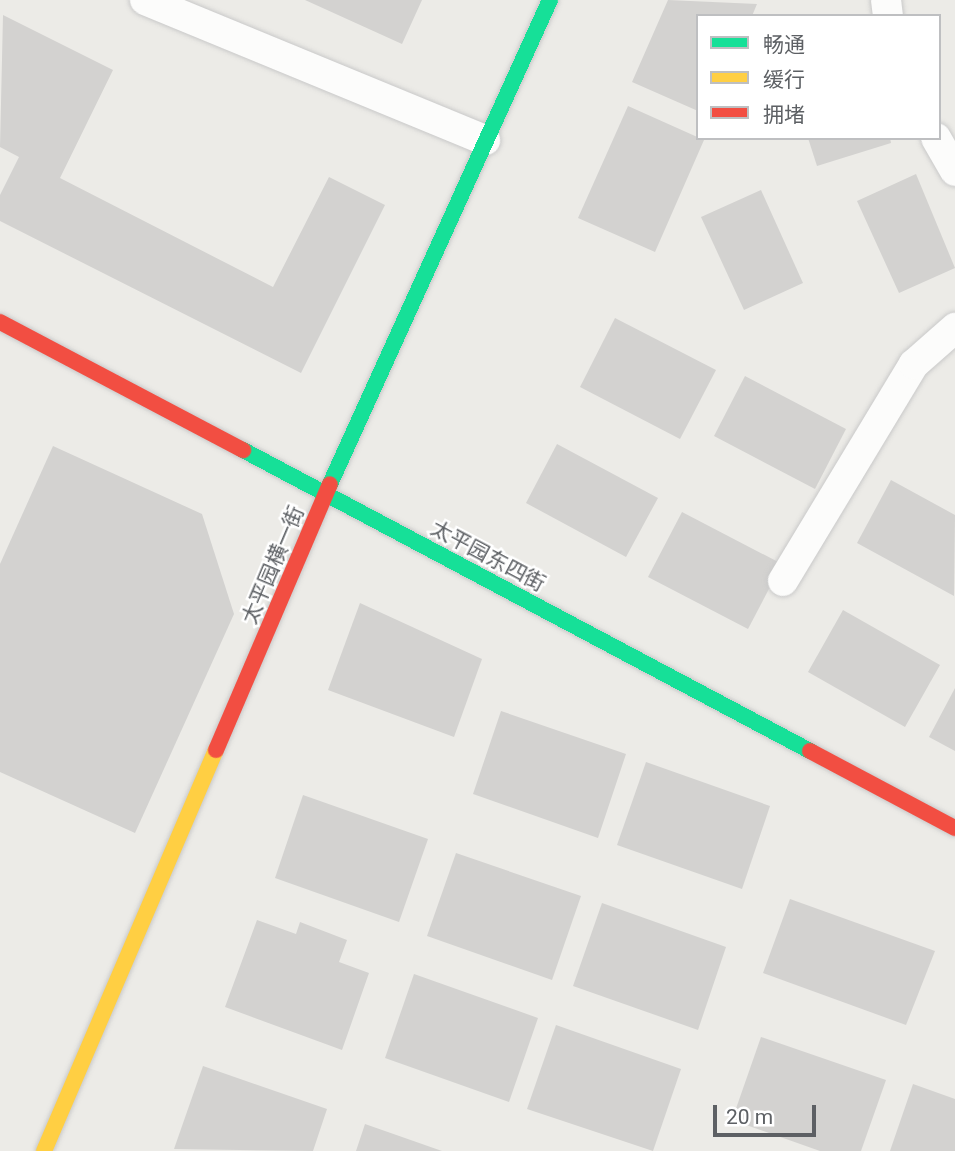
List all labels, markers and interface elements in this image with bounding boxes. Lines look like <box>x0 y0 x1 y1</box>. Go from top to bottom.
legend <box>696 14 941 140</box>
text: 畅通 <box>763 33 805 57</box>
text: 缓行 <box>763 68 805 92</box>
text: 拥堵 <box>763 103 805 127</box>
street label: 太平园横一街 <box>237 502 309 628</box>
street label: 太平园东四街 <box>426 515 550 597</box>
scale bar <box>717 1092 820 1136</box>
text: 20 m <box>726 1105 773 1129</box>

